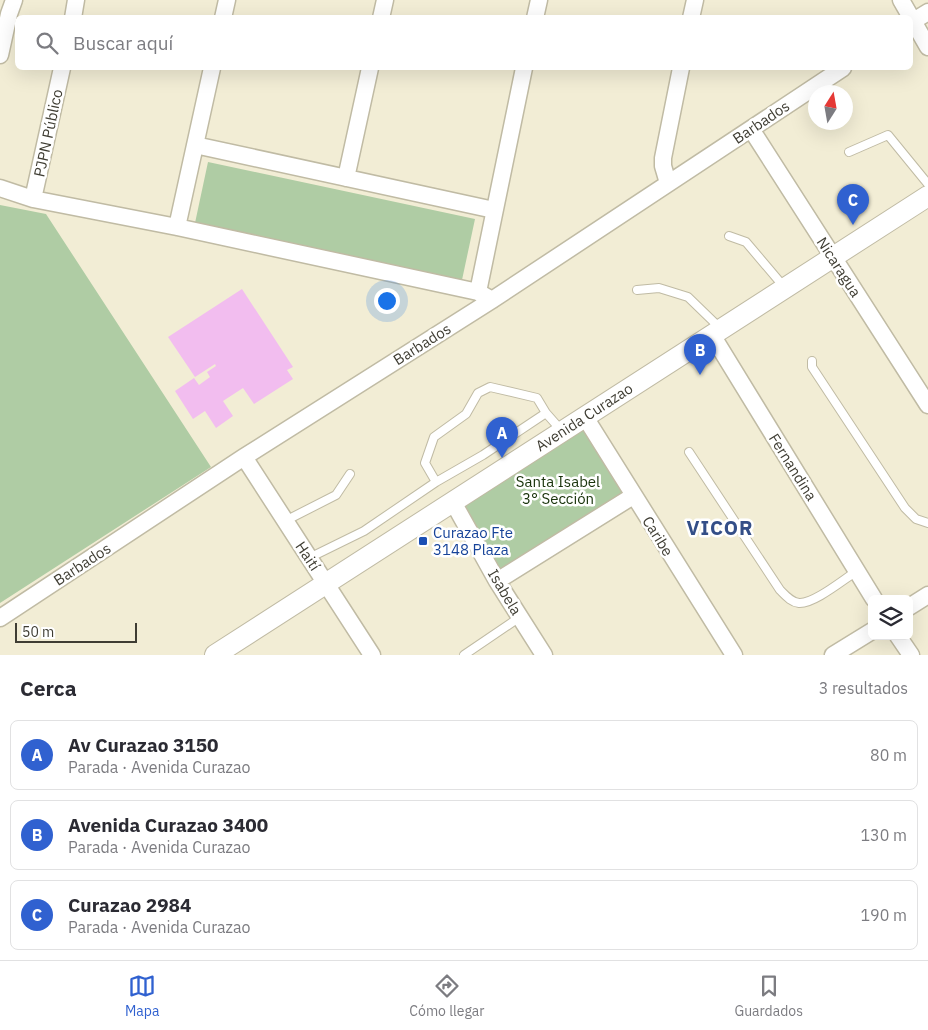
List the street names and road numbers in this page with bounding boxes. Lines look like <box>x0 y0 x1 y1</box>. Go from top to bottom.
street label: PJPN Público <box>29 87 67 179</box>
street label: Barbados <box>729 96 793 148</box>
street label: Nicaragua <box>813 233 865 301</box>
street label: Barbados <box>390 319 454 369</box>
street label: Avenida Curazao <box>532 379 636 455</box>
street label: Fernandina <box>765 430 821 504</box>
street label: Caribe <box>638 513 678 559</box>
street label: Barbados <box>50 538 114 590</box>
street label: Haití <box>291 538 325 575</box>
street label: Isabela <box>484 566 526 618</box>

